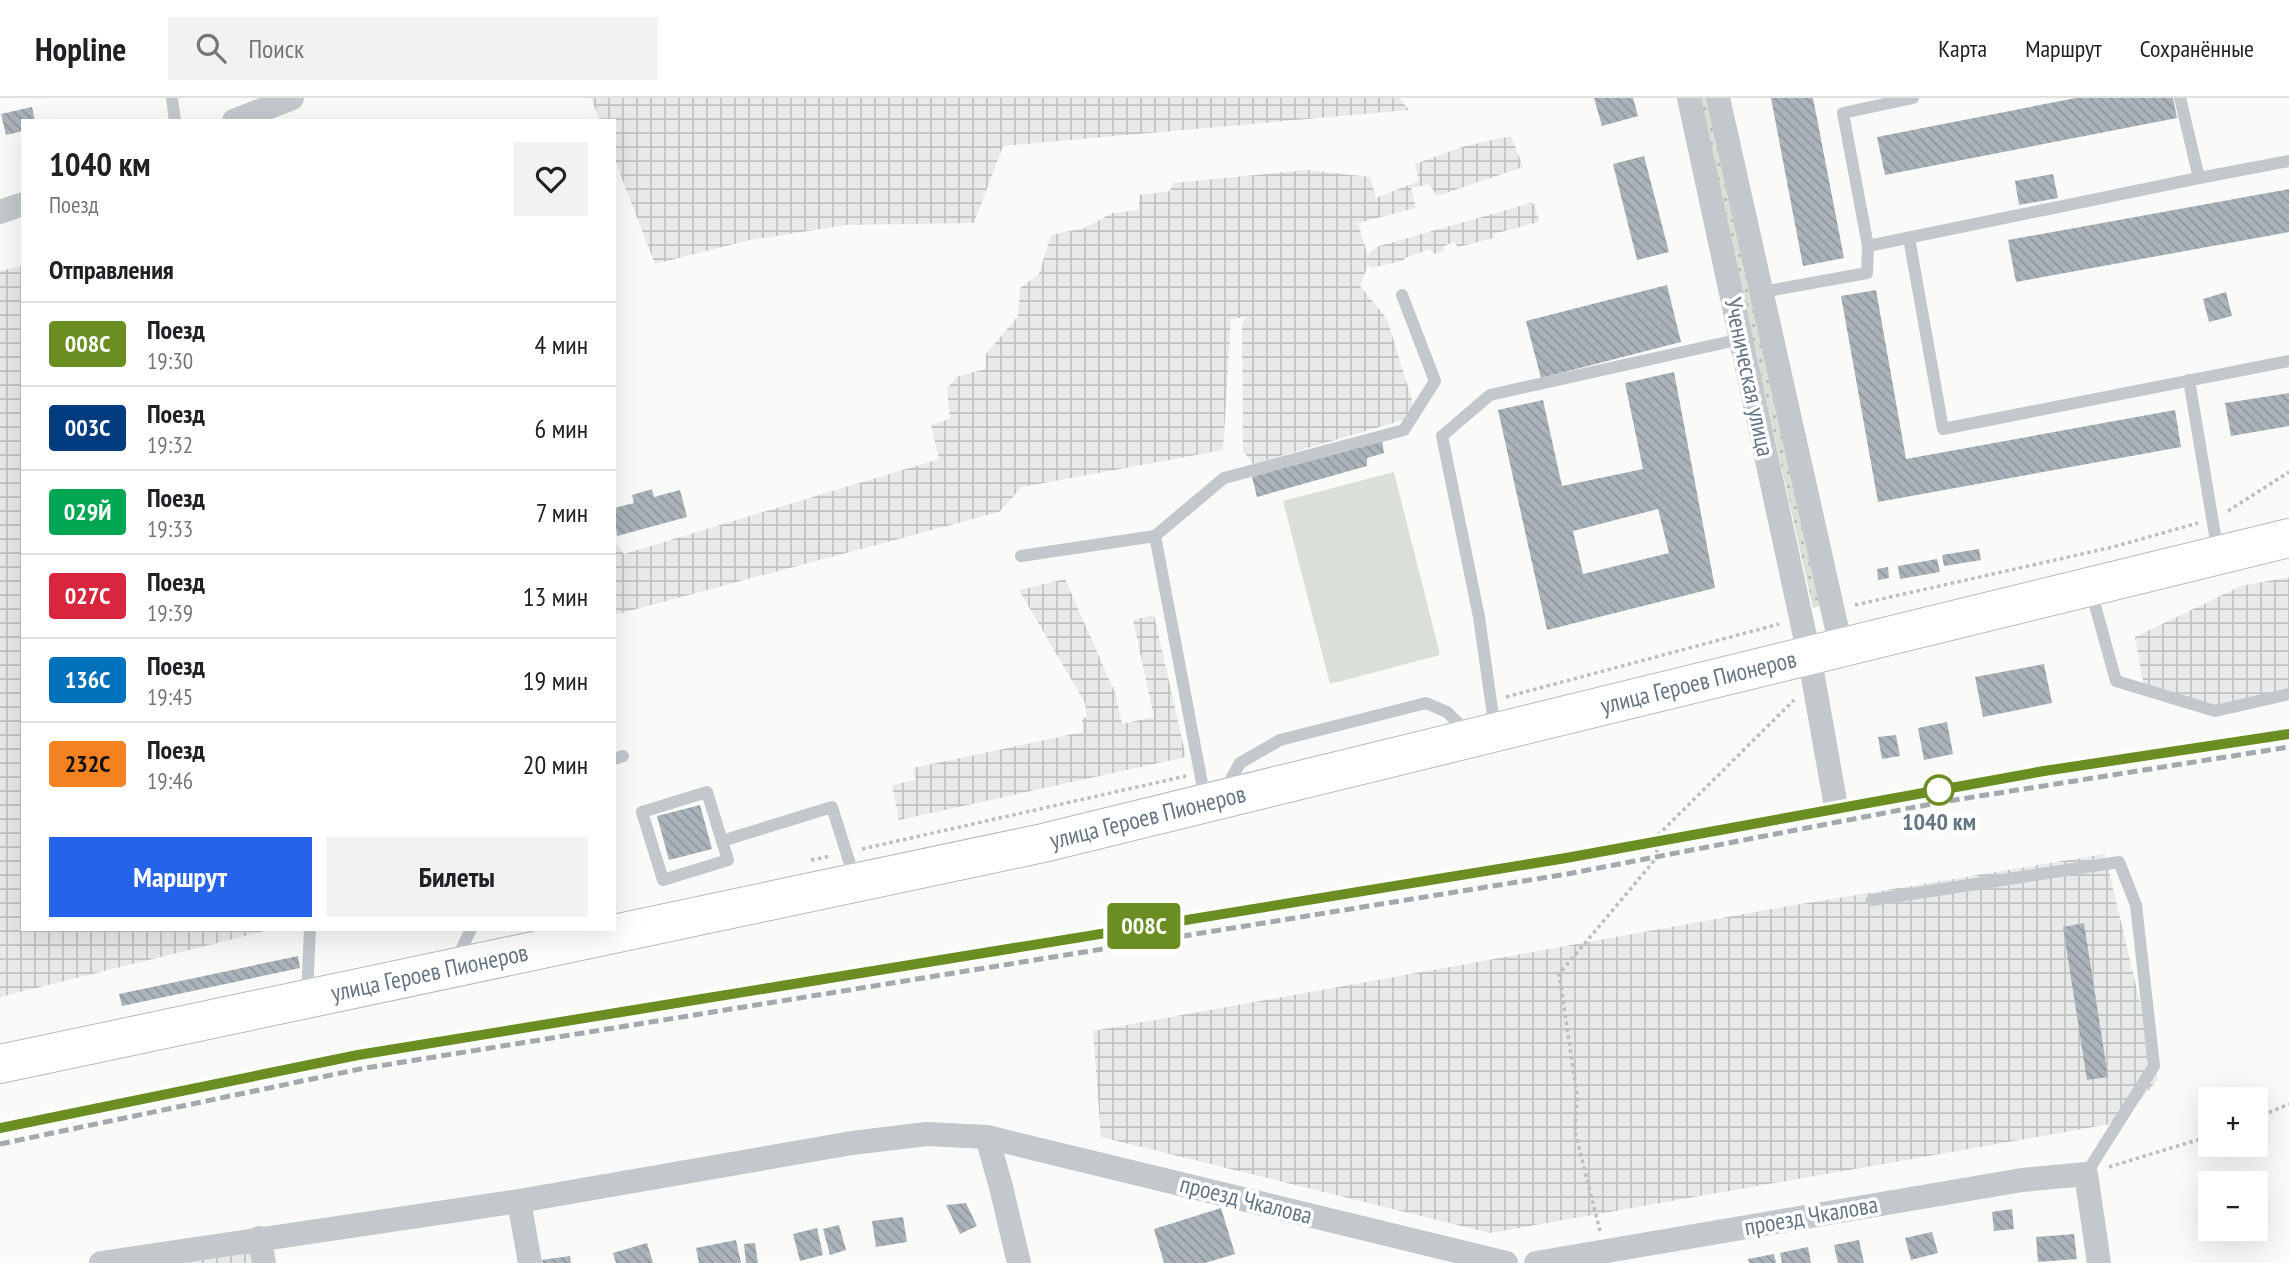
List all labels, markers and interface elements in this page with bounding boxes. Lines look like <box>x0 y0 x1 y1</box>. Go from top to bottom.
search box <box>168 17 658 80</box>
text: Hopline <box>35 27 126 70</box>
icon: search <box>192 29 230 67</box>
text: Поиск <box>248 32 304 65</box>
text: Карта <box>1938 33 1987 64</box>
text: Маршрут <box>2025 33 2102 64</box>
text: Сохранённые <box>2140 33 2254 64</box>
text: 1040 км <box>49 142 151 185</box>
button: heart <box>514 142 588 216</box>
text: Поезд <box>49 190 99 219</box>
text: Отправления <box>49 253 174 286</box>
street label: Ученическая улица <box>1718 295 1781 459</box>
text: Поезд <box>147 313 205 346</box>
text: 008С <box>65 328 110 359</box>
text: 4 мин <box>535 328 588 361</box>
text: 19:30 <box>147 346 193 375</box>
text: Поезд <box>147 397 205 430</box>
text: 003С <box>65 412 110 443</box>
text: 6 мин <box>535 412 588 445</box>
text: 19:32 <box>147 430 193 459</box>
text: Поезд <box>147 481 205 514</box>
text: 029Й <box>64 496 111 527</box>
text: 7 мин <box>536 496 588 529</box>
text: 19:33 <box>147 514 193 543</box>
text: Поезд <box>147 565 205 598</box>
text: 027С <box>65 580 110 611</box>
text: 13 мин <box>523 580 588 613</box>
text: 19:39 <box>147 598 193 627</box>
street label: улица Героев Пионеров <box>1597 643 1800 721</box>
text: Поезд <box>147 649 205 682</box>
text: 136С <box>65 664 110 695</box>
text: 19 мин <box>523 664 588 697</box>
text: 19:45 <box>147 682 193 711</box>
text: Поезд <box>147 733 205 766</box>
text: 232C <box>65 748 110 779</box>
text: 20 мин <box>523 748 588 781</box>
text: 19:46 <box>147 766 193 795</box>
marker: 1040 км <box>1924 775 1954 805</box>
street label: улица Героев Пионеров <box>1047 778 1249 856</box>
place label: 1040 км <box>1902 806 1976 837</box>
button: Маршрут <box>49 837 312 917</box>
button: Билеты <box>326 837 588 917</box>
line badge: 008С <box>1095 903 1193 949</box>
text: 008С <box>1121 910 1167 941</box>
street label: улица Героев Пионеров <box>328 937 531 1008</box>
map controls <box>2198 1087 2268 1241</box>
button: + <box>2198 1087 2268 1157</box>
street label: проезд Чкалова <box>1177 1168 1315 1231</box>
button: − <box>2198 1171 2268 1241</box>
street label: проезд Чкалова <box>1742 1189 1880 1243</box>

